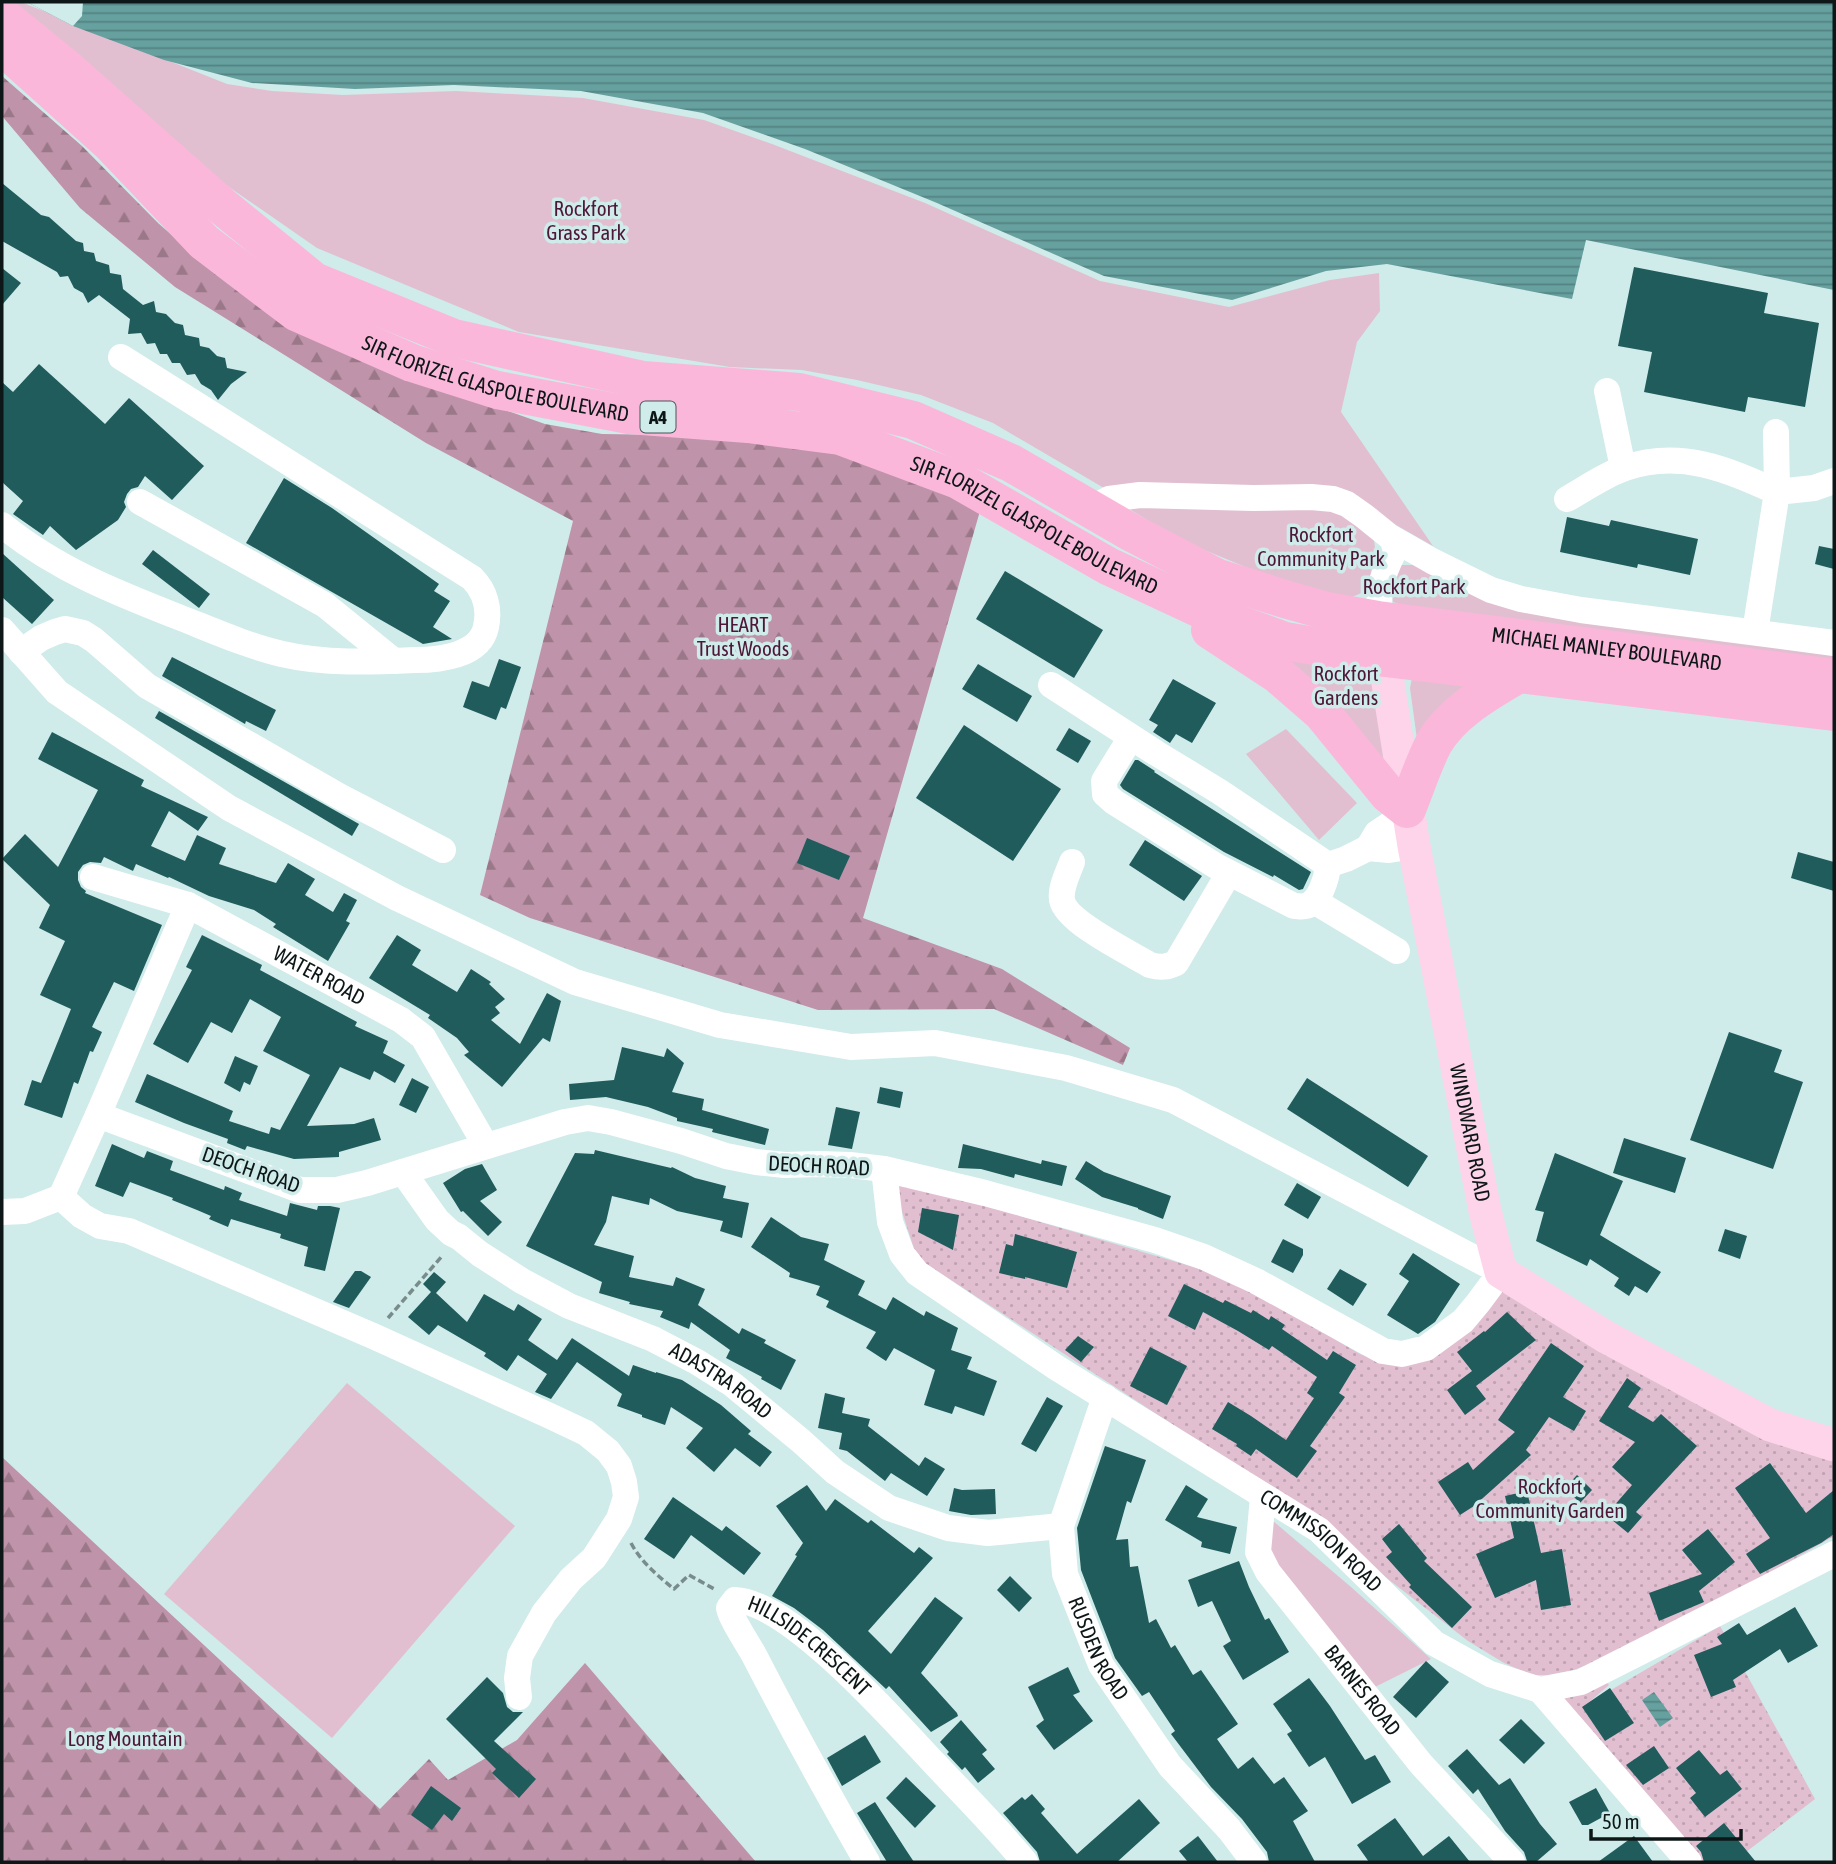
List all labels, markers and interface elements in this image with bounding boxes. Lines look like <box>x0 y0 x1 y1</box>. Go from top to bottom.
park label: Rockfort Grass Park <box>546 196 626 244</box>
street label: SIR FLORIZEL GLASPOLE BOULEVARD <box>359 330 631 426</box>
road number: A4 <box>640 402 676 432</box>
street label: SIR FLORIZEL GLASPOLE BOULEVARD <box>907 450 1162 599</box>
park label: Rockfort Community Park <box>1257 522 1385 570</box>
park label: Rockfort Park <box>1362 574 1466 598</box>
park label: HEART Trust Woods <box>697 612 789 660</box>
street label: MICHAEL MANLEY BOULEVARD <box>1490 622 1723 675</box>
park label: Rockfort Gardens <box>1313 661 1379 709</box>
street label: WATER ROAD <box>270 940 369 1009</box>
street label: WINDWARD ROAD <box>1446 1062 1496 1203</box>
street label: DEOCH ROAD <box>199 1141 304 1197</box>
street label: DEOCH ROAD <box>767 1150 871 1180</box>
street label: ADASTRA ROAD <box>666 1337 777 1423</box>
park label: Rockfort Community Garden <box>1475 1474 1625 1522</box>
street label: COMMISSION ROAD <box>1256 1484 1387 1596</box>
street label: HILLSIDE CRESCENT <box>745 1590 876 1700</box>
street label: RUSDEN ROAD <box>1064 1593 1134 1704</box>
street label: BARNES ROAD <box>1320 1640 1406 1740</box>
park label: Long Mountain <box>67 1726 183 1750</box>
scale bar <box>1591 1798 1742 1842</box>
text: 50 m <box>1602 1809 1640 1833</box>

